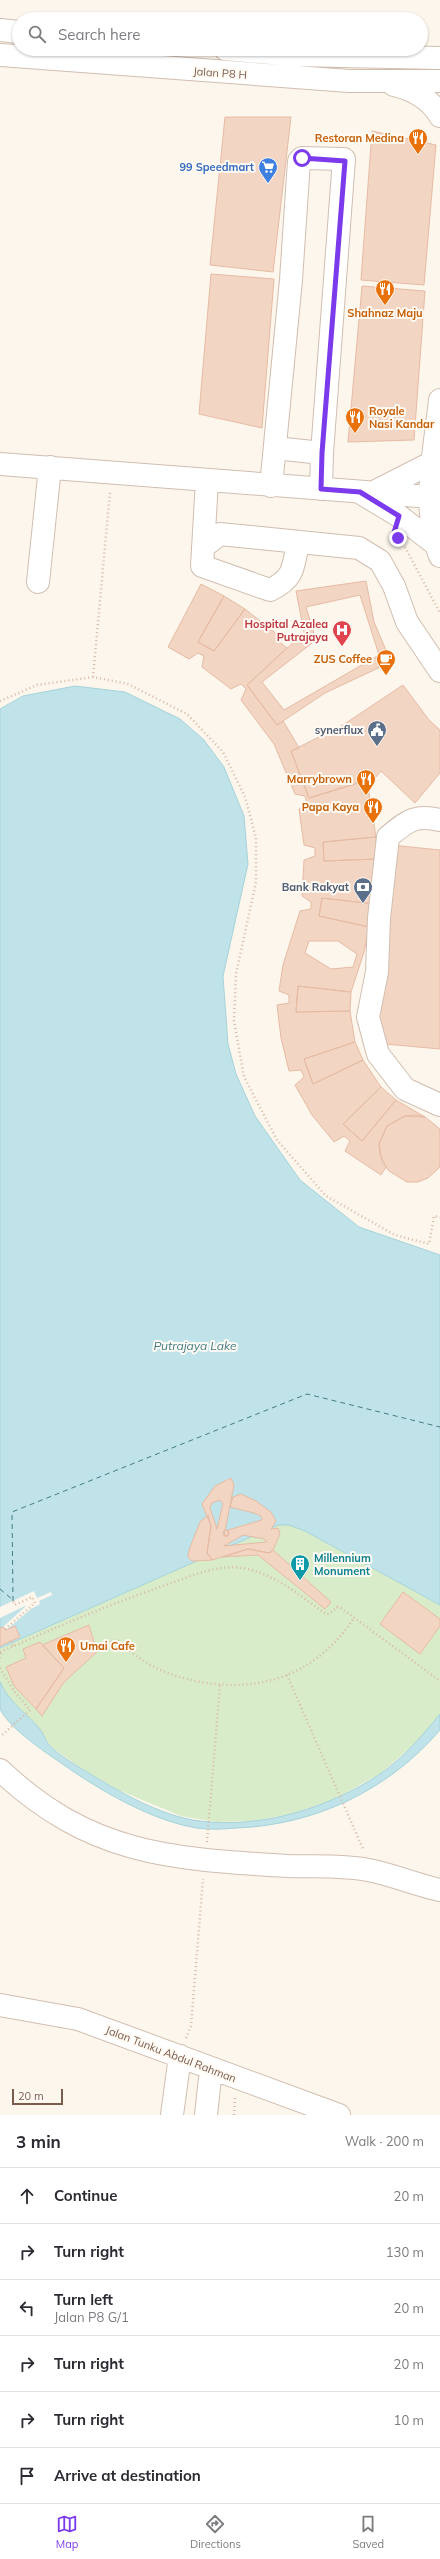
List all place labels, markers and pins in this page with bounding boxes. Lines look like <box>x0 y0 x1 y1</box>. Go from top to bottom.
restaurant icon: Restoran Medina <box>407 127 429 155</box>
place label: Restoran Medina <box>315 131 404 145</box>
supermarket icon: 99 Speedmart <box>257 156 279 184</box>
place label: 99 Speedmart <box>179 160 254 174</box>
restaurant icon: Shahnaz Maju <box>374 278 396 306</box>
place label: Shahnaz Maju <box>347 306 423 320</box>
place label: Royale Nasi Kandar <box>369 404 435 431</box>
restaurant icon: Royale Nasi Kandar <box>344 406 366 434</box>
place label: Hospital Azalea Putrajaya <box>244 617 328 644</box>
hospital icon: Hospital Azalea Putrajaya <box>331 619 353 647</box>
cafe icon: ZUS Coffee <box>375 648 397 676</box>
place label: ZUS Coffee <box>314 652 372 666</box>
public building icon: synerflux <box>366 719 388 747</box>
place label: synerflux <box>315 723 364 737</box>
restaurant icon: Marrybrown <box>355 768 377 796</box>
place label: Marrybrown <box>287 772 352 786</box>
restaurant icon: Papa Kaya <box>362 796 384 824</box>
place label: Papa Kaya <box>302 800 359 814</box>
bank icon: Bank Rakyat <box>352 876 374 904</box>
place label: Bank Rakyat <box>282 880 349 894</box>
place label: Millennium Monument <box>314 1551 371 1578</box>
building icon: Millennium Monument <box>289 1553 311 1581</box>
restaurant icon: Umai Cafe <box>55 1635 77 1663</box>
place label: Umai Cafe <box>80 1639 135 1653</box>

